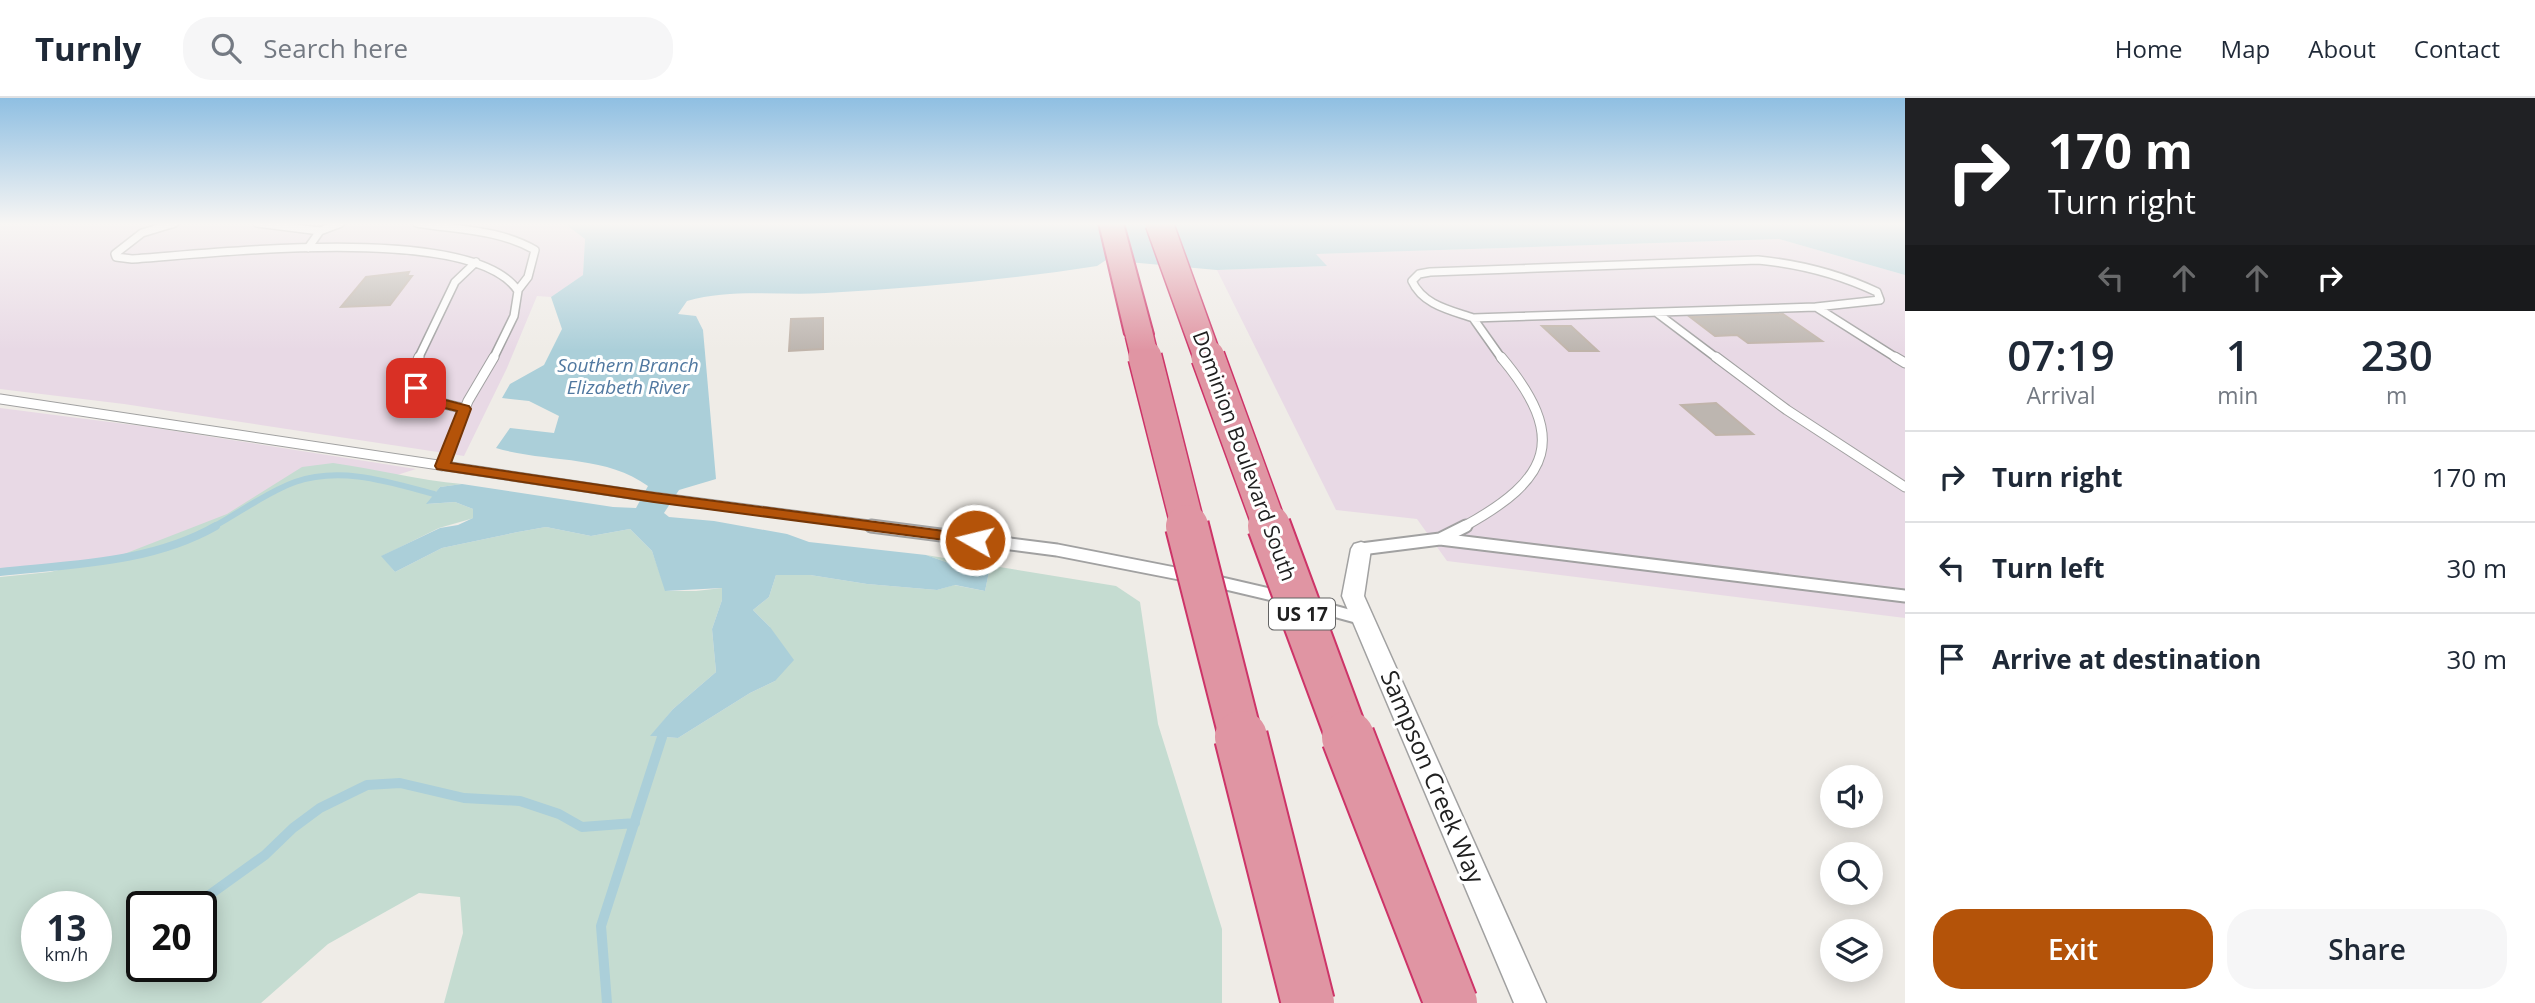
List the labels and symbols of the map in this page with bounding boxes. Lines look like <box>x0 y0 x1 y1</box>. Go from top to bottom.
street label: Dominion Boulevard South <box>1187 327 1303 585</box>
water label: Southern Branch Elizabeth River <box>557 352 699 400</box>
pin <box>386 358 446 418</box>
position arrow <box>938 503 1012 577</box>
road number: US 17 <box>1269 598 1335 629</box>
street label: Sampson Creek Way <box>1374 665 1494 889</box>
speed limit sign: 20 <box>126 891 217 982</box>

